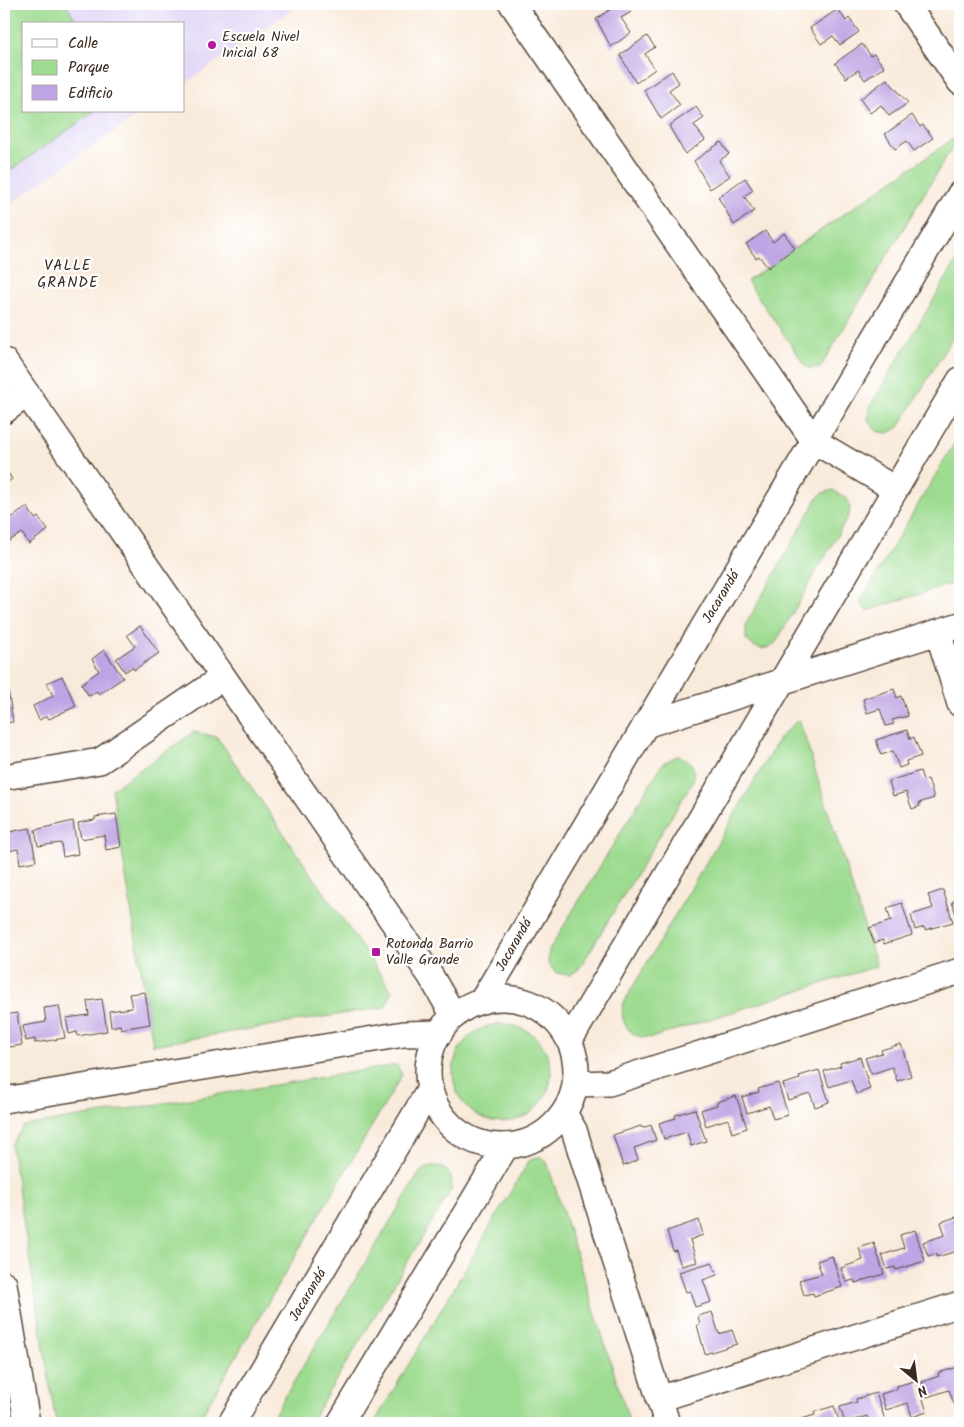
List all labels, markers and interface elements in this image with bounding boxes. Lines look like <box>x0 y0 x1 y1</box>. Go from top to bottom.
legend <box>22 22 185 112</box>
place label: Escuela Nivel Inicial 68 <box>222 26 300 64</box>
text: Calle <box>68 32 98 56</box>
marker: Escuela Nivel Inicial 68 <box>206 39 218 51</box>
text: Parque <box>68 56 109 80</box>
text: Edificio <box>68 82 113 106</box>
district label: VALLE GRANDE <box>37 254 99 295</box>
street label: Jacarandá <box>697 565 746 628</box>
street label: Jacarandá <box>490 913 539 976</box>
place label: Rotonda Barrio Valle Grande <box>386 933 473 971</box>
marker: Rotonda Barrio Valle Grande <box>370 946 382 958</box>
street label: Jacarandá <box>284 1263 333 1326</box>
north arrow <box>892 1354 942 1404</box>
text: N <box>912 1379 931 1402</box>

